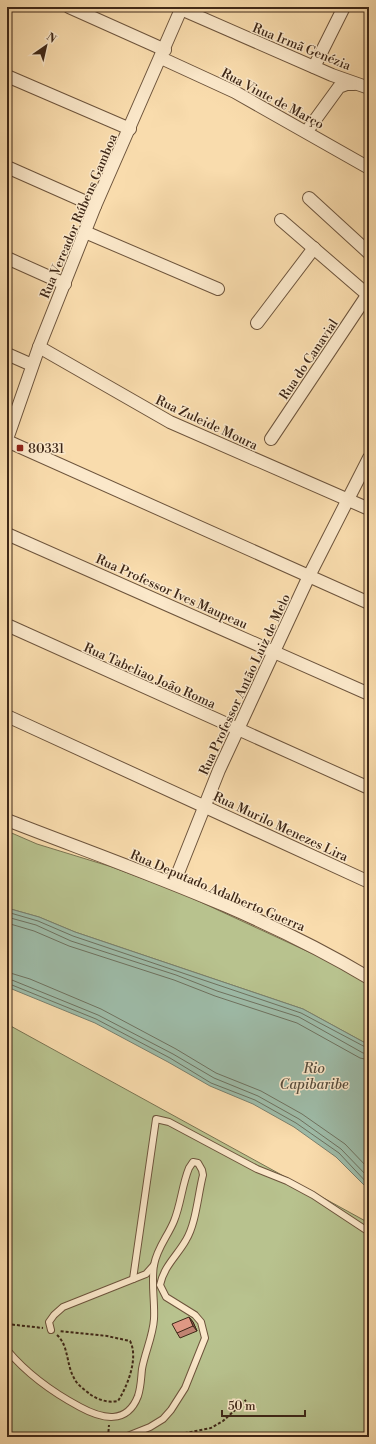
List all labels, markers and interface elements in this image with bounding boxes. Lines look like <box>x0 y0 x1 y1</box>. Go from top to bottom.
street label: Rua Irmã Genézia <box>250 20 354 74</box>
north arrow <box>26 26 66 66</box>
text: N <box>44 30 59 47</box>
street label: Rua Vinte de Março <box>218 65 327 133</box>
street label: Rua Vereador Rúbens Gamboa <box>37 131 121 301</box>
street label: Rua do Canavial <box>276 316 342 403</box>
street label: Rua Zuleide Moura <box>153 392 261 454</box>
place label: 80331 <box>28 441 65 457</box>
marker: 80331 <box>15 443 25 453</box>
street label: Rua Professor Ives Maupeau <box>93 551 251 633</box>
street label: Rua Professor Antão Luiz de Melo <box>196 591 294 778</box>
street label: Rua Tabeliao João Roma <box>81 640 218 712</box>
street label: Rua Murilo Menezes Lira <box>211 789 351 865</box>
street label: Rua Deputado Adalberto Guerra <box>128 847 308 935</box>
water label: Rio Capibaribe <box>279 1060 349 1094</box>
scale bar <box>222 1392 305 1418</box>
text: 50 m <box>228 1399 256 1414</box>

